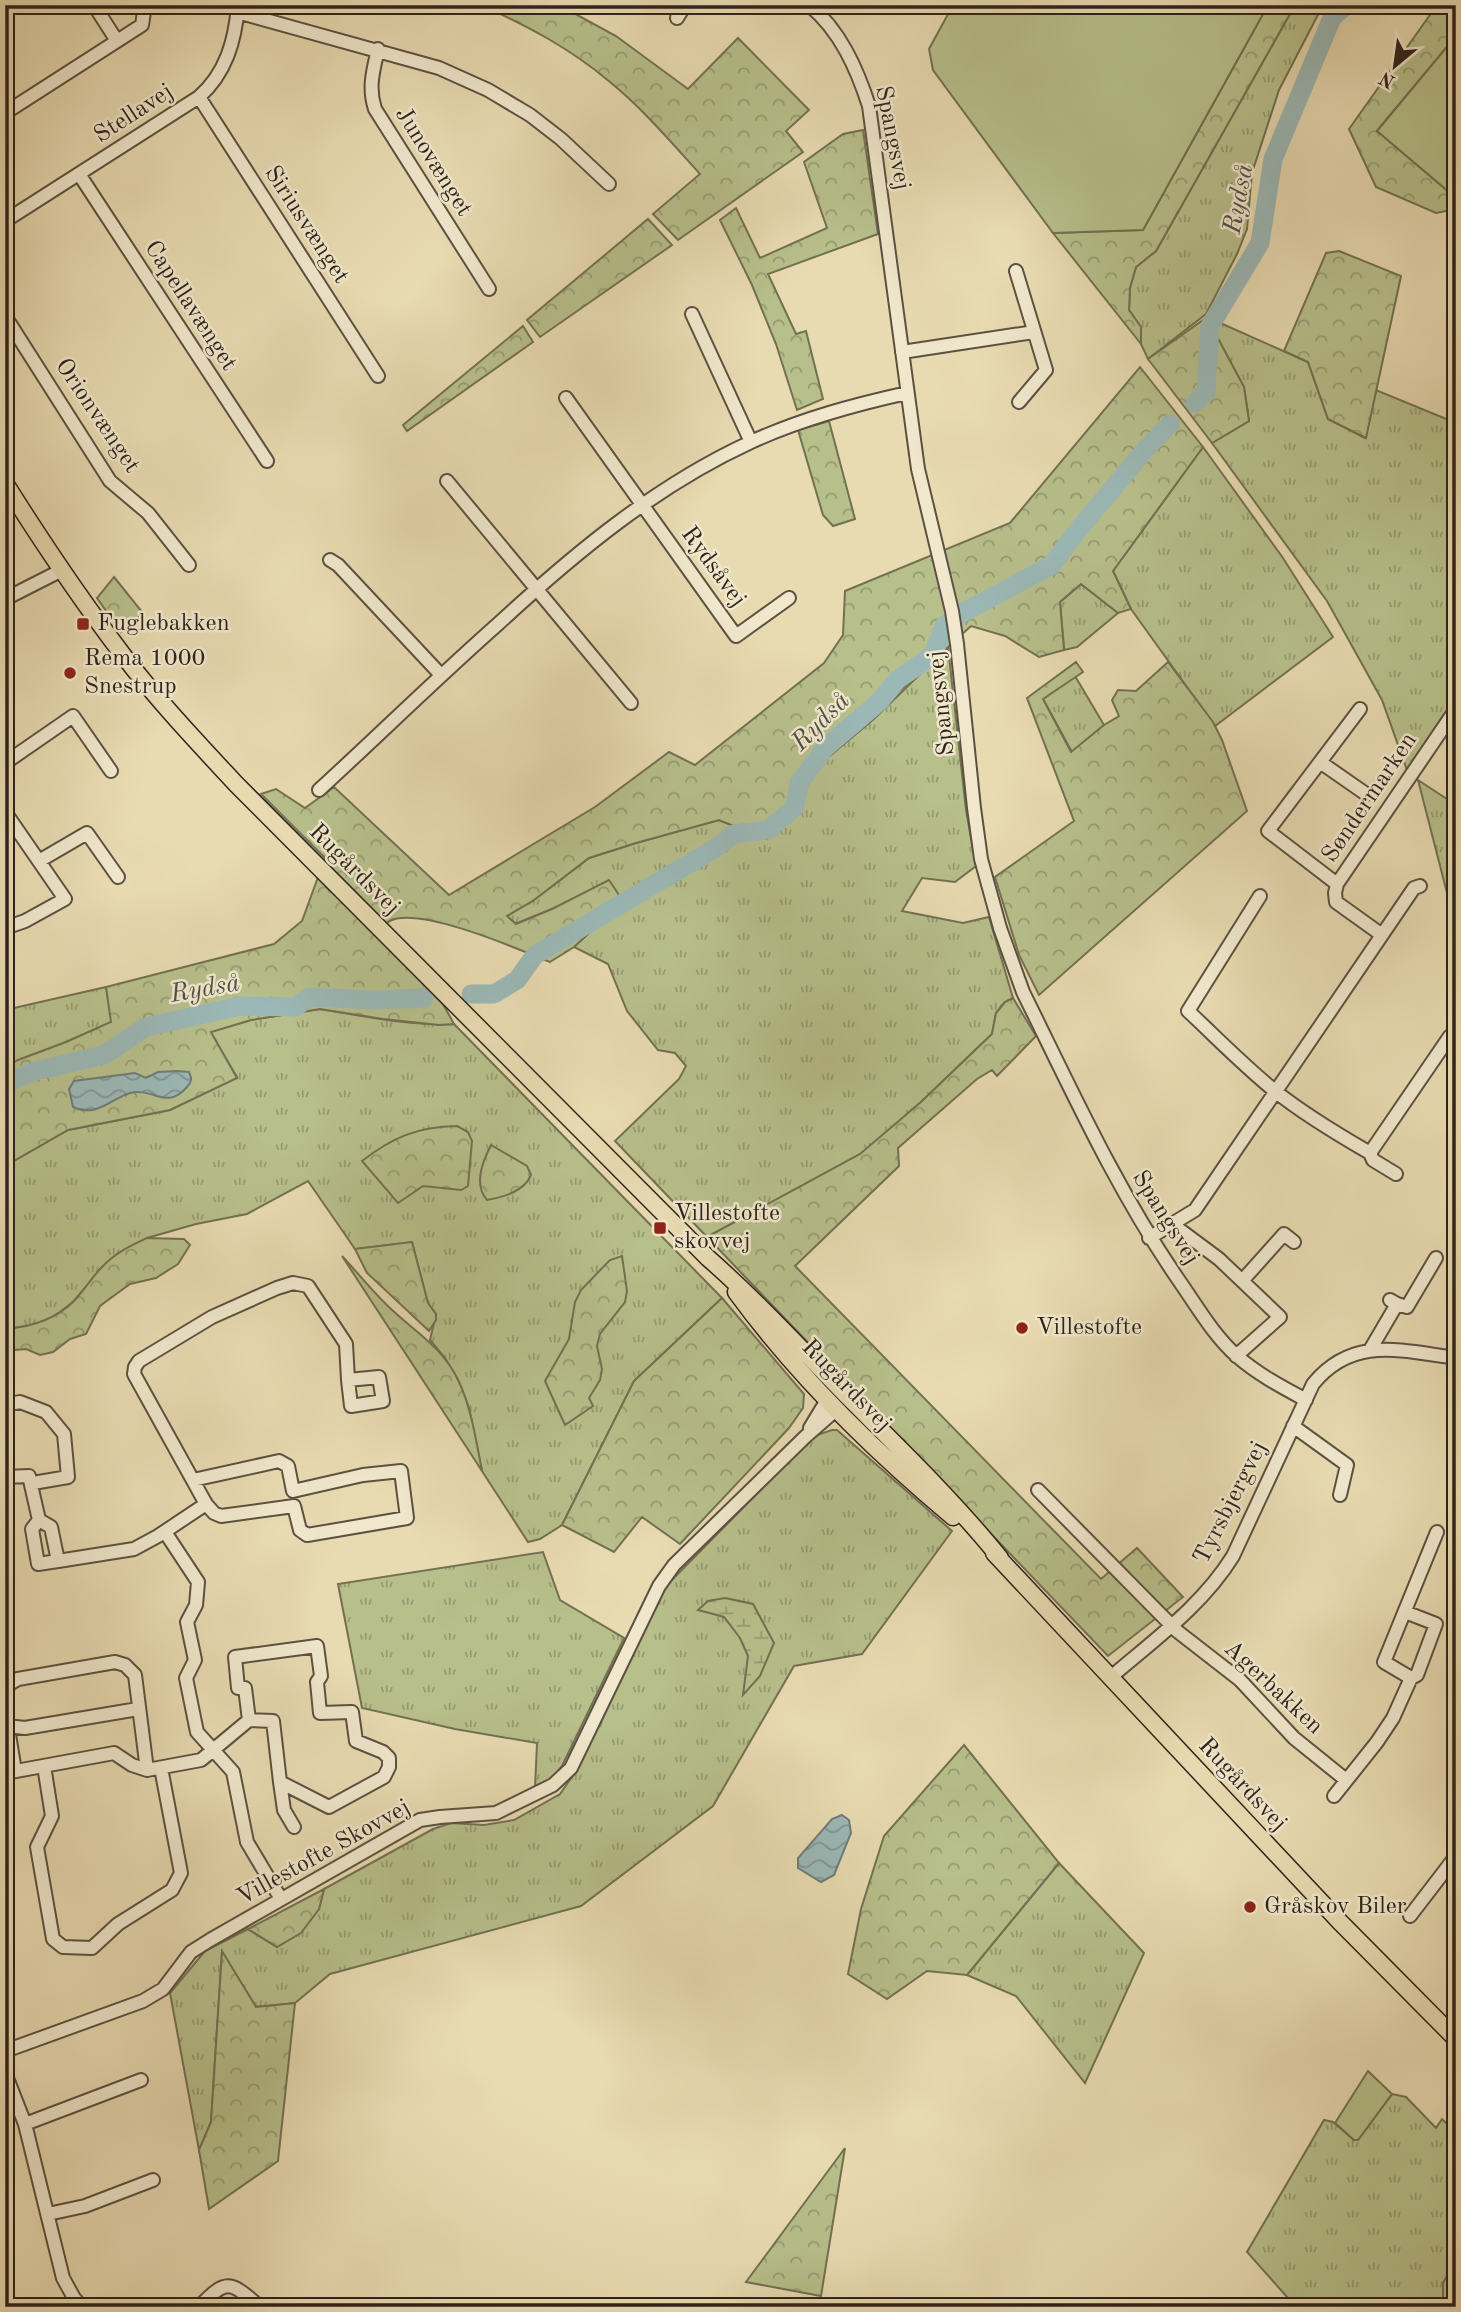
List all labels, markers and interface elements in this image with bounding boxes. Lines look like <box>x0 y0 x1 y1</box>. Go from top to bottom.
north arrow <box>1360 32 1430 102</box>
text: N <box>1377 67 1399 91</box>
street label: Stellavej <box>90 80 178 148</box>
street label: Spangsvej <box>870 84 914 192</box>
street label: Junovænget <box>390 103 476 221</box>
street label: Siriusvænget <box>259 162 353 288</box>
water label: Rydså <box>1219 162 1259 237</box>
street label: Capellavænget <box>139 237 241 375</box>
street label: Orionvænget <box>50 355 144 477</box>
street label: Rydsåvej <box>676 522 750 612</box>
place label: Fuglebakken <box>97 612 230 636</box>
marker: Fuglebakken <box>75 616 91 632</box>
place label: Rema 1000 Snestrup <box>84 647 206 699</box>
street label: Spangsvej <box>925 649 959 757</box>
marker: Rema 1000 Snestrup <box>62 665 78 681</box>
water label: Rydså <box>786 688 855 757</box>
street label: Søndermarken <box>1318 729 1422 867</box>
street label: Rugårdsvej <box>304 820 404 920</box>
water label: Rydså <box>167 970 242 1008</box>
street label: Spangsvej <box>1127 1167 1203 1269</box>
place label: Villestofte skovvej <box>674 1202 780 1254</box>
marker: Villestofte skovvej <box>652 1220 668 1236</box>
place label: Villestofte <box>1036 1316 1142 1340</box>
marker: Villestofte <box>1014 1320 1030 1336</box>
street label: Rugårdsvej <box>796 1335 896 1437</box>
street label: Tyrsbjergvej <box>1190 1438 1272 1568</box>
street label: Agerbakken <box>1219 1637 1327 1740</box>
street label: Rugårdsvej <box>1193 1734 1291 1836</box>
street label: Villestofte Skovvej <box>233 1795 415 1911</box>
place label: Gråskov Biler <box>1264 1895 1407 1919</box>
marker: Gråskov Biler <box>1242 1899 1258 1915</box>

